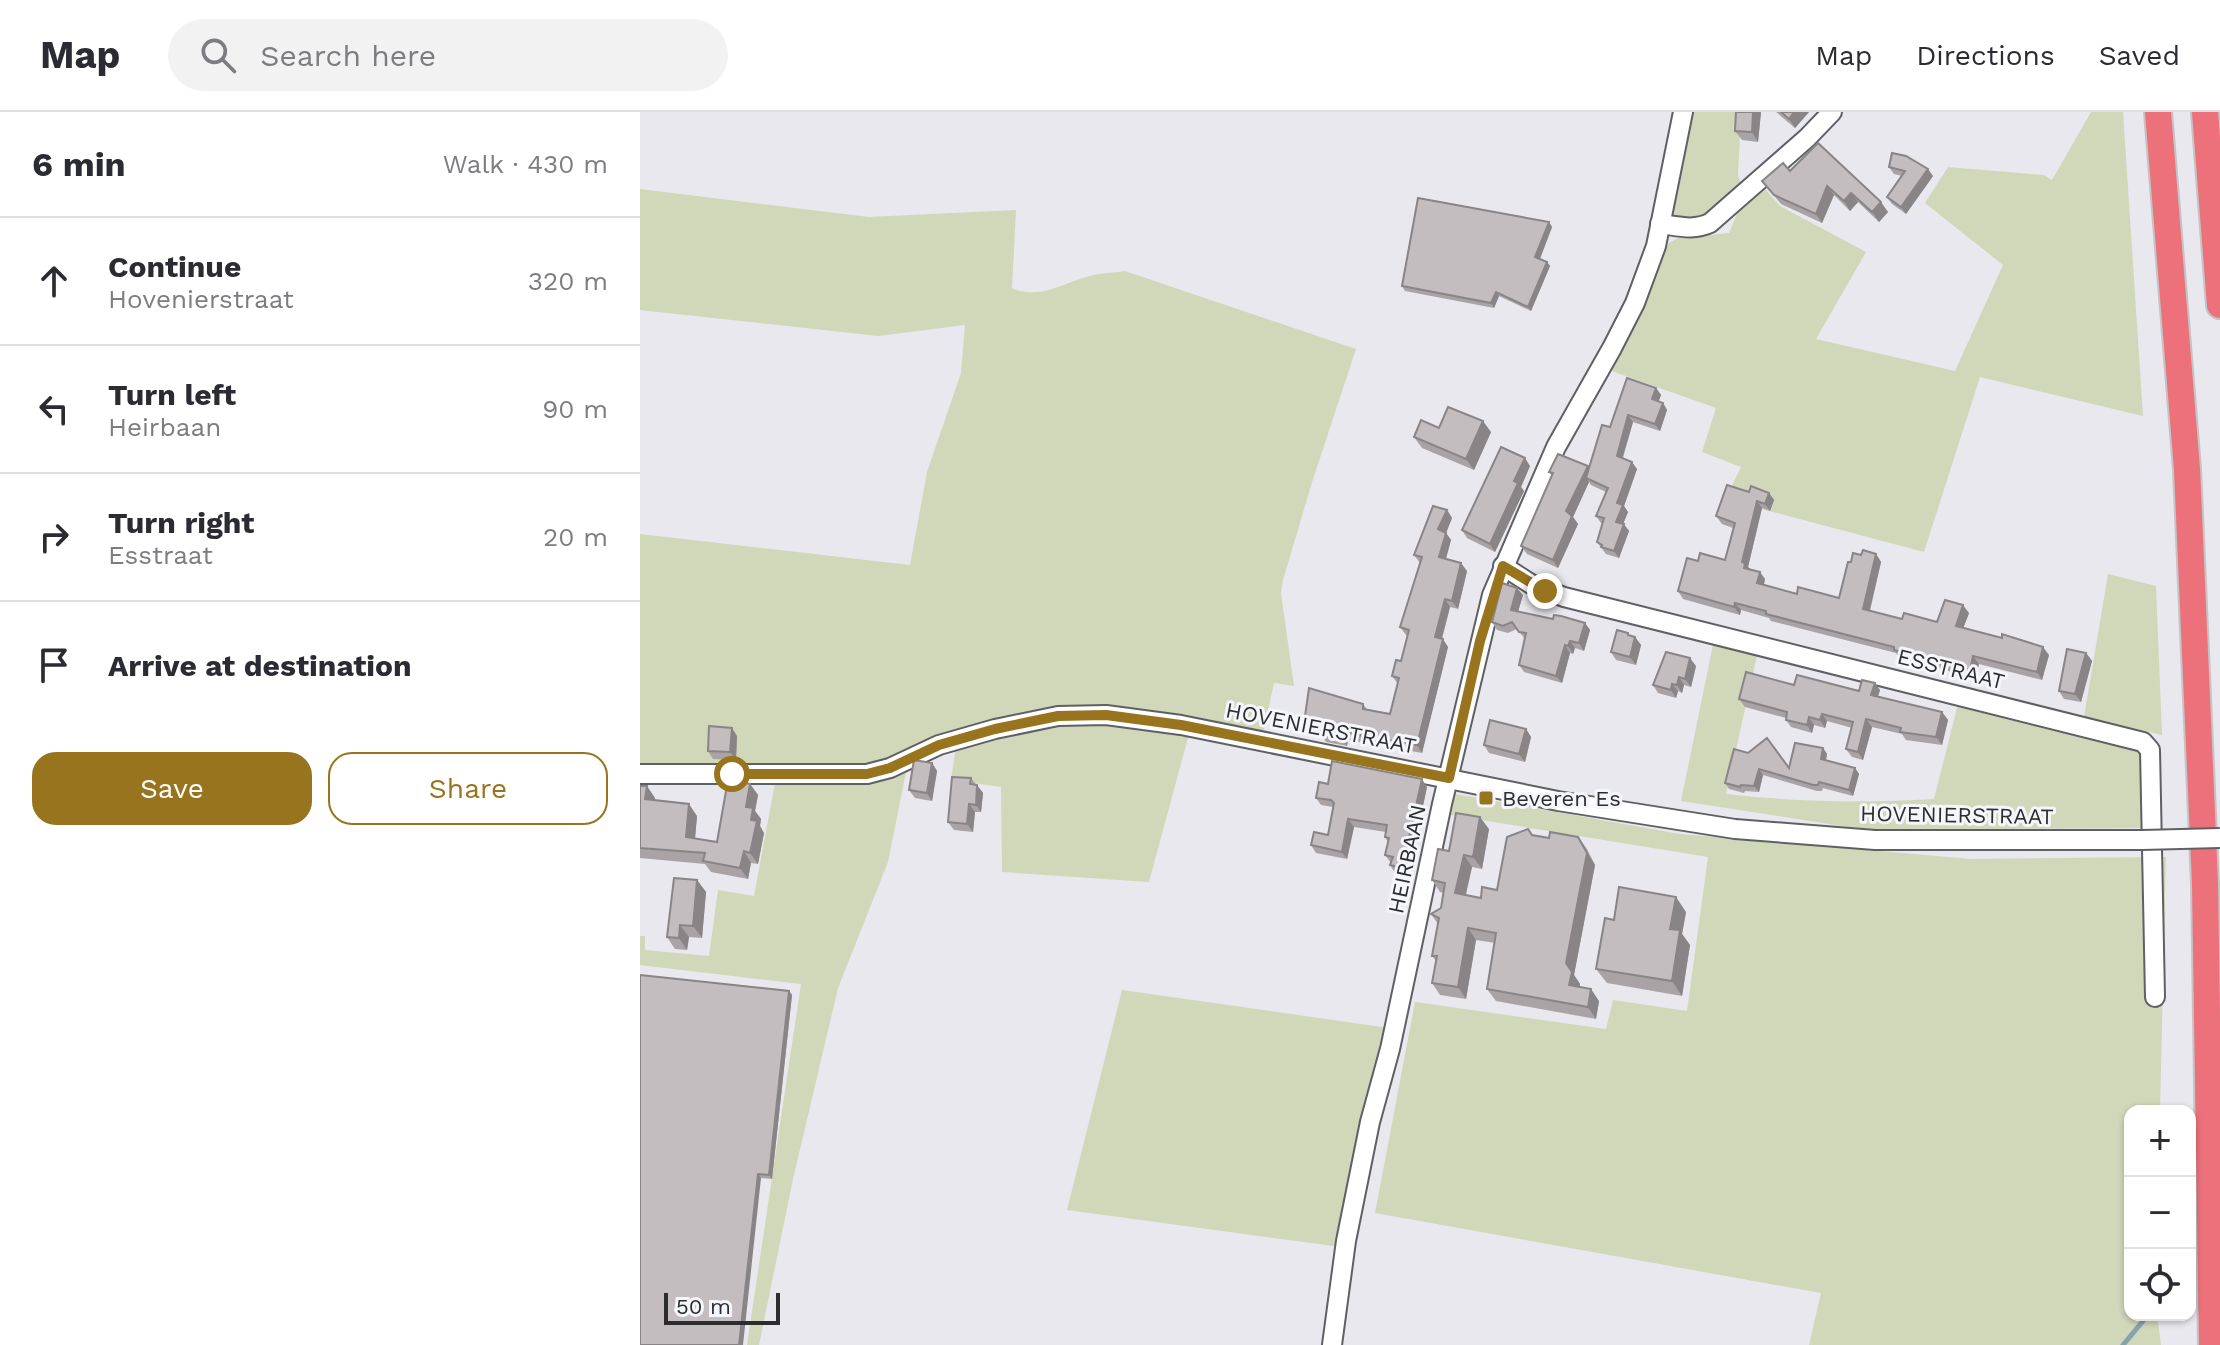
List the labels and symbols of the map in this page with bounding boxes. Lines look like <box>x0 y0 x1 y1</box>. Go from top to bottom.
route end <box>1527 573 1563 609</box>
street label: ESSTRAAT <box>1895 644 2007 694</box>
street label: HOVENIERSTRAAT <box>1224 697 1418 759</box>
route start <box>714 756 750 792</box>
place label: Beveren Es <box>1502 786 1621 811</box>
marker: Beveren Es <box>1477 789 1495 807</box>
street label: HOVENIERSTRAAT <box>1860 801 2054 829</box>
street label: HEIRBAAN <box>1383 802 1431 916</box>
scale bar <box>664 1289 780 1325</box>

